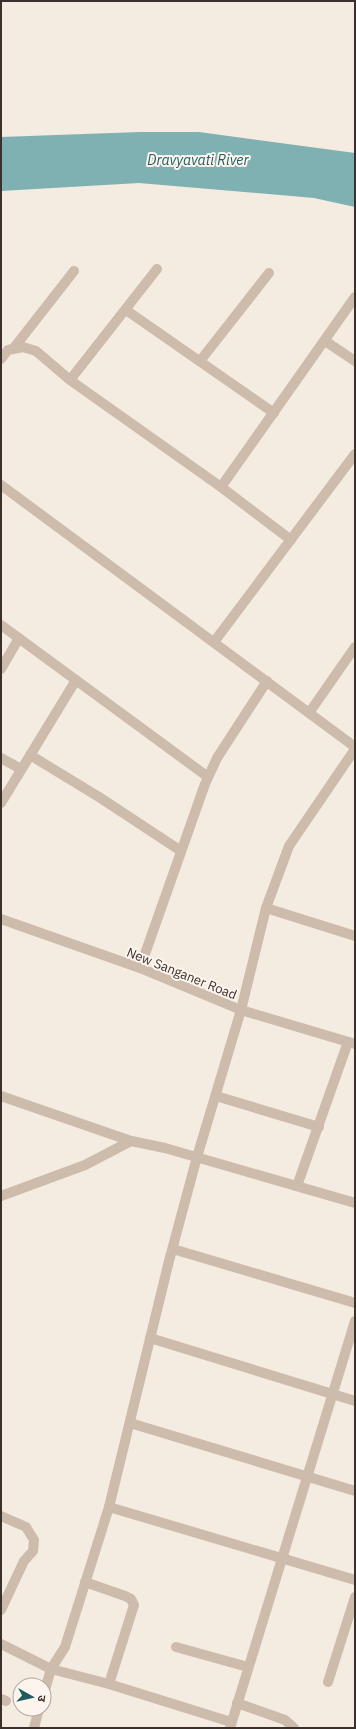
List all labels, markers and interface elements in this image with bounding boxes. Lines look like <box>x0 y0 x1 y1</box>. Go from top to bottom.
water label: Dravyavati River <box>147 151 250 169</box>
street label: New Sanganer Road <box>124 944 239 1003</box>
north arrow <box>12 1677 52 1717</box>
text: उ <box>34 1694 49 1703</box>

